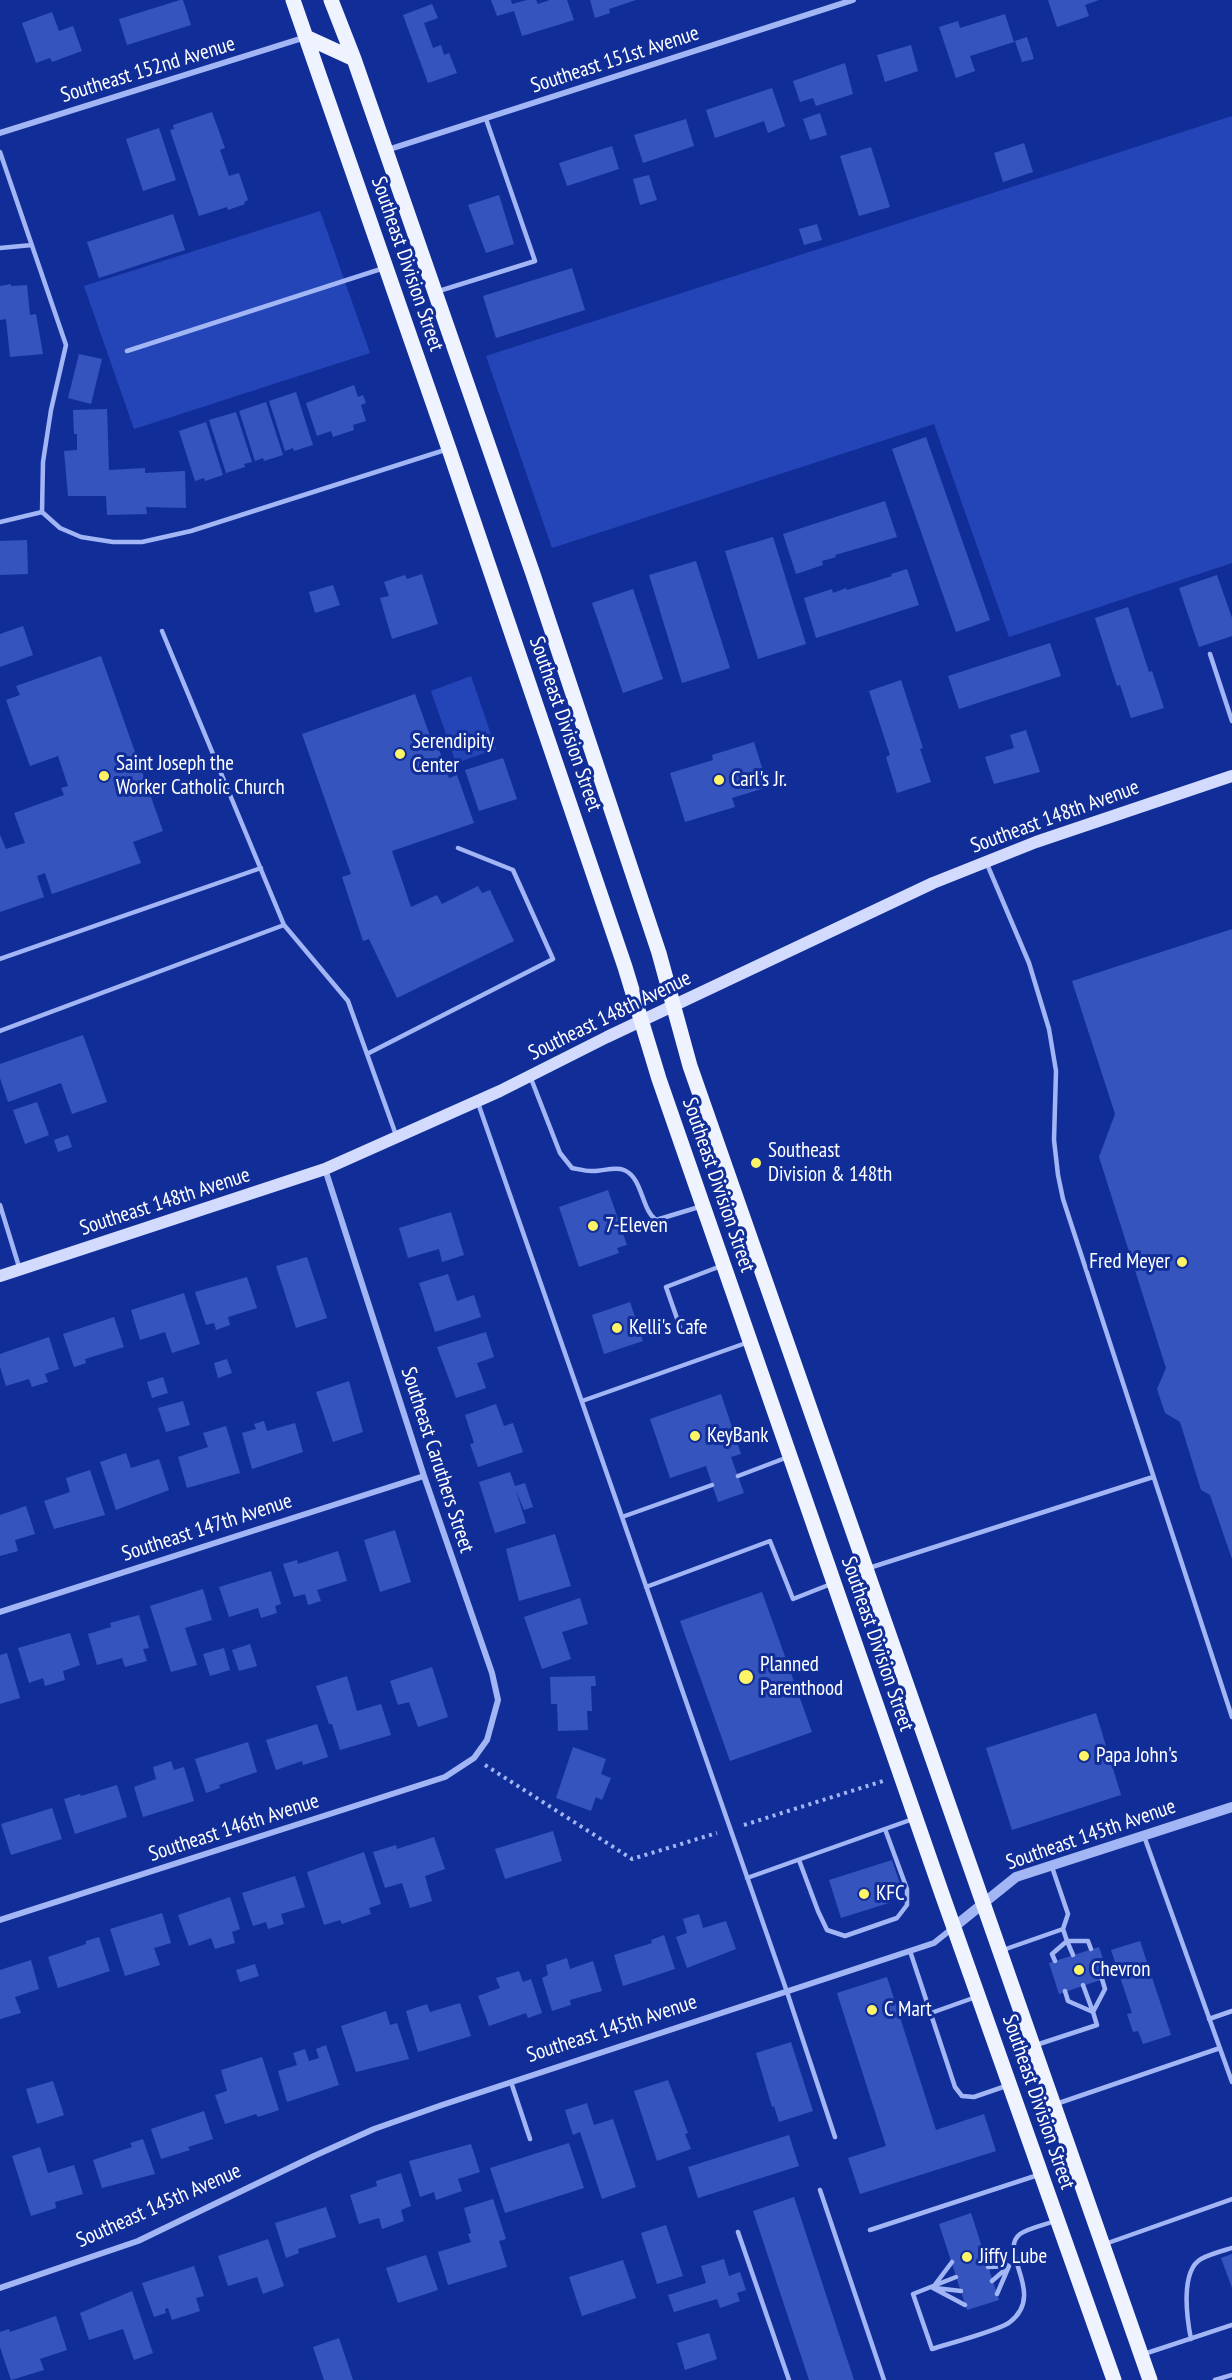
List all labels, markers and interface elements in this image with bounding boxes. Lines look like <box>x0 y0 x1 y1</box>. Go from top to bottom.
street label: Southeast 151st Avenue <box>528 21 702 99</box>
street label: Southeast 152nd Avenue <box>58 32 238 108</box>
street label: Southeast Division Street <box>365 174 449 354</box>
street label: Southeast Division Street <box>523 634 607 814</box>
place label: Serendipity Center <box>412 729 494 779</box>
marker: Serendipity Center <box>393 747 407 761</box>
place label: Saint Joseph the Worker Catholic Church <box>116 751 285 801</box>
place label: Carl's Jr. <box>731 767 787 793</box>
marker: Saint Joseph the Worker Catholic Church <box>97 769 111 783</box>
marker: Carl's Jr. <box>712 773 726 787</box>
street label: Southeast 148th Avenue <box>967 775 1143 859</box>
street label: Southeast 148th Avenue <box>525 966 695 1066</box>
street label: Southeast Division Street <box>676 1095 760 1275</box>
place label: Southeast Division & 148th <box>768 1138 892 1188</box>
marker: Southeast Division & 148th <box>749 1156 763 1170</box>
street label: Southeast 148th Avenue <box>77 1163 253 1241</box>
place label: 7-Eleven <box>605 1213 668 1239</box>
marker: 7-Eleven <box>586 1219 600 1233</box>
place label: Fred Meyer <box>1089 1249 1170 1275</box>
marker: Fred Meyer <box>1175 1255 1189 1269</box>
place label: Kelli's Cafe <box>629 1315 707 1341</box>
marker: Kelli's Cafe <box>610 1321 624 1335</box>
street label: Southeast Caruthers Street <box>395 1364 479 1556</box>
place label: KeyBank <box>707 1423 768 1449</box>
marker: KeyBank <box>688 1429 702 1443</box>
street label: Southeast 147th Avenue <box>119 1489 295 1567</box>
street label: Southeast Division Street <box>835 1554 919 1734</box>
place label: Planned Parenthood <box>760 1652 843 1702</box>
marker: Planned Parenthood <box>737 1668 755 1686</box>
place label: Papa John's <box>1096 1743 1178 1769</box>
marker: Papa John's <box>1077 1749 1091 1763</box>
street label: Southeast 146th Avenue <box>146 1789 322 1867</box>
street label: Southeast 145th Avenue <box>1003 1794 1179 1876</box>
place label: KFC <box>876 1881 905 1907</box>
marker: KFC <box>857 1887 871 1901</box>
place label: Chevron <box>1091 1957 1150 1983</box>
marker: Chevron <box>1072 1963 1086 1977</box>
street label: Southeast 145th Avenue <box>524 1990 700 2068</box>
place label: C Mart <box>884 1997 932 2023</box>
marker: C Mart <box>865 2003 879 2017</box>
street label: Southeast Division Street <box>996 2012 1080 2192</box>
street label: Southeast 145th Avenue <box>73 2158 245 2254</box>
place label: Jiffy Lube <box>979 2244 1047 2270</box>
marker: Jiffy Lube <box>960 2250 974 2264</box>

